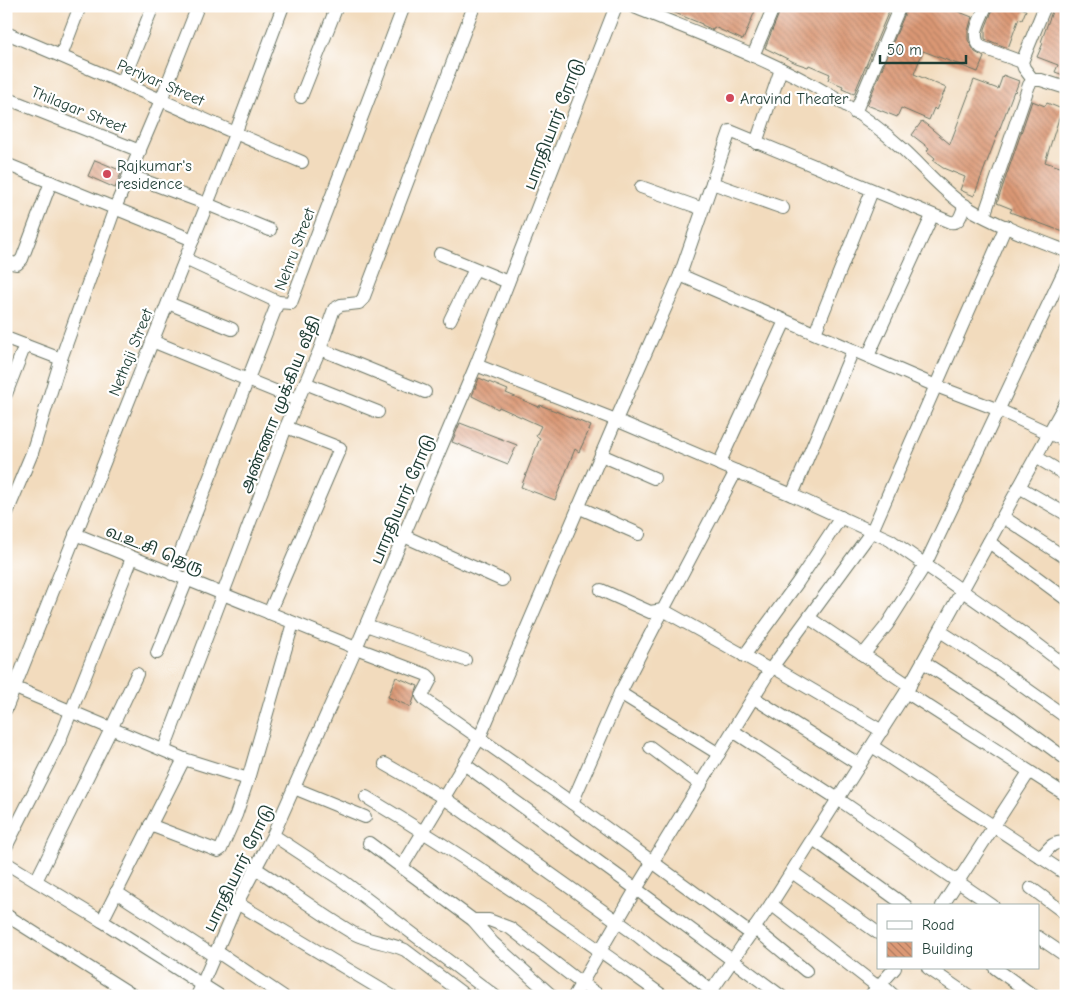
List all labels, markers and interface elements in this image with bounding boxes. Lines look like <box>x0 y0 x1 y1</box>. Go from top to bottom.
scale bar <box>880 32 966 64</box>
text: 50 m <box>887 41 922 59</box>
street label: Periyar Street <box>114 56 207 110</box>
street label: பாரதியார் ரோடு <box>521 56 589 193</box>
street label: Thilagar Street <box>29 83 129 137</box>
place label: Aravind Theater <box>740 90 849 108</box>
marker: Aravind Theater <box>724 92 736 104</box>
place label: Rajkumar's residence <box>117 157 192 193</box>
marker: Rajkumar's residence <box>101 168 113 180</box>
street label: Nehru Street <box>271 205 319 293</box>
street label: Nethaji Street <box>105 306 157 399</box>
street label: அண்ணா முக்கிய வீதி <box>236 313 325 496</box>
street label: பாரதியார் ரோடு <box>368 432 440 568</box>
street label: வ.உ.சி தெரு <box>102 522 206 580</box>
street label: பாரதியார் ரோடு <box>200 802 279 936</box>
legend <box>877 904 1040 970</box>
text: Road <box>922 916 954 934</box>
text: Building <box>922 940 973 958</box>

